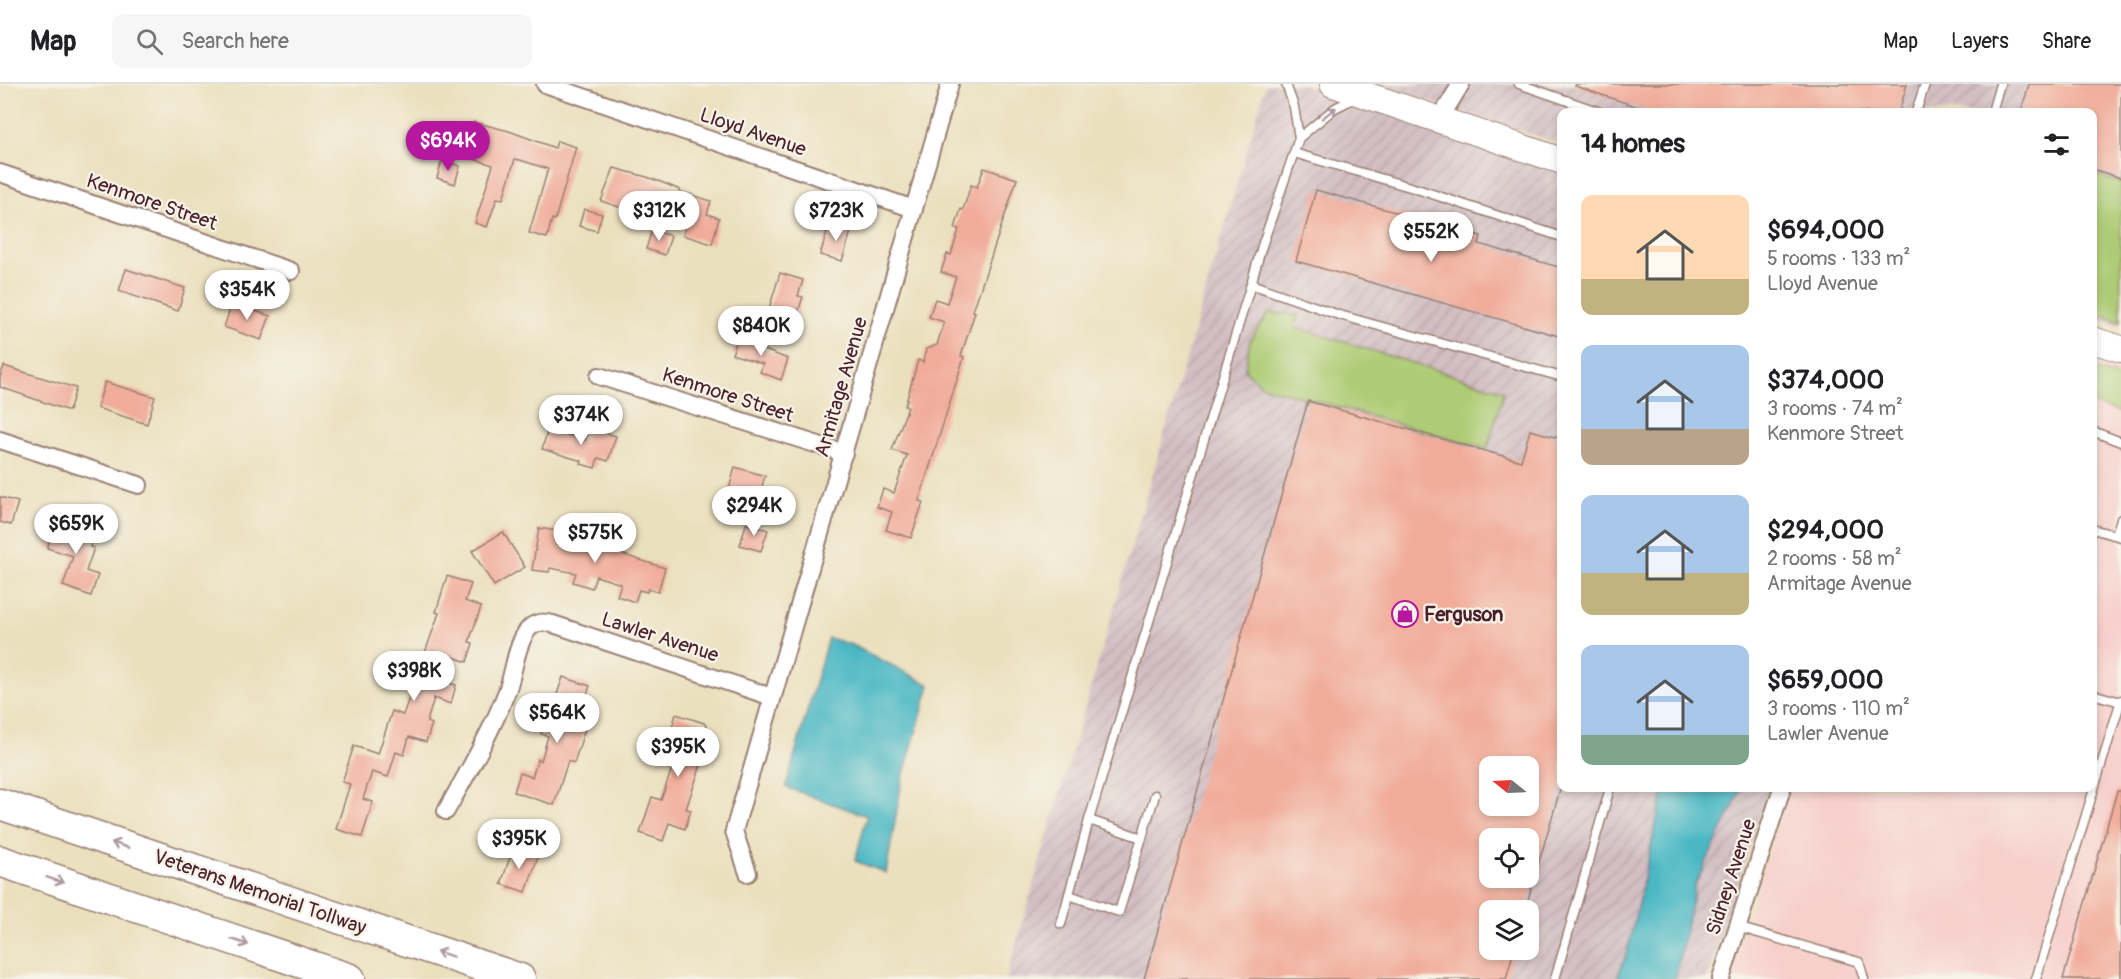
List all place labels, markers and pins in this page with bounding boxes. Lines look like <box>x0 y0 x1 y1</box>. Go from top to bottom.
pin: $694K <box>406 121 490 172</box>
pin: $312K <box>617 191 701 242</box>
pin: $723K <box>794 191 878 242</box>
pin: $552K <box>1389 212 1473 263</box>
pin: $354K <box>205 270 289 321</box>
pin: $840K <box>719 306 803 357</box>
pin: $374K <box>539 395 623 446</box>
pin: $294K <box>712 486 796 537</box>
pin: $659K <box>34 504 118 555</box>
pin: $575K <box>553 513 637 564</box>
shop icon: Ferguson <box>1390 599 1420 629</box>
place label: Ferguson <box>1424 602 1503 627</box>
pin: $398K <box>372 651 456 702</box>
pin: $564K <box>515 693 599 744</box>
pin: $395K <box>636 727 720 778</box>
pin: $395K <box>477 819 561 870</box>

